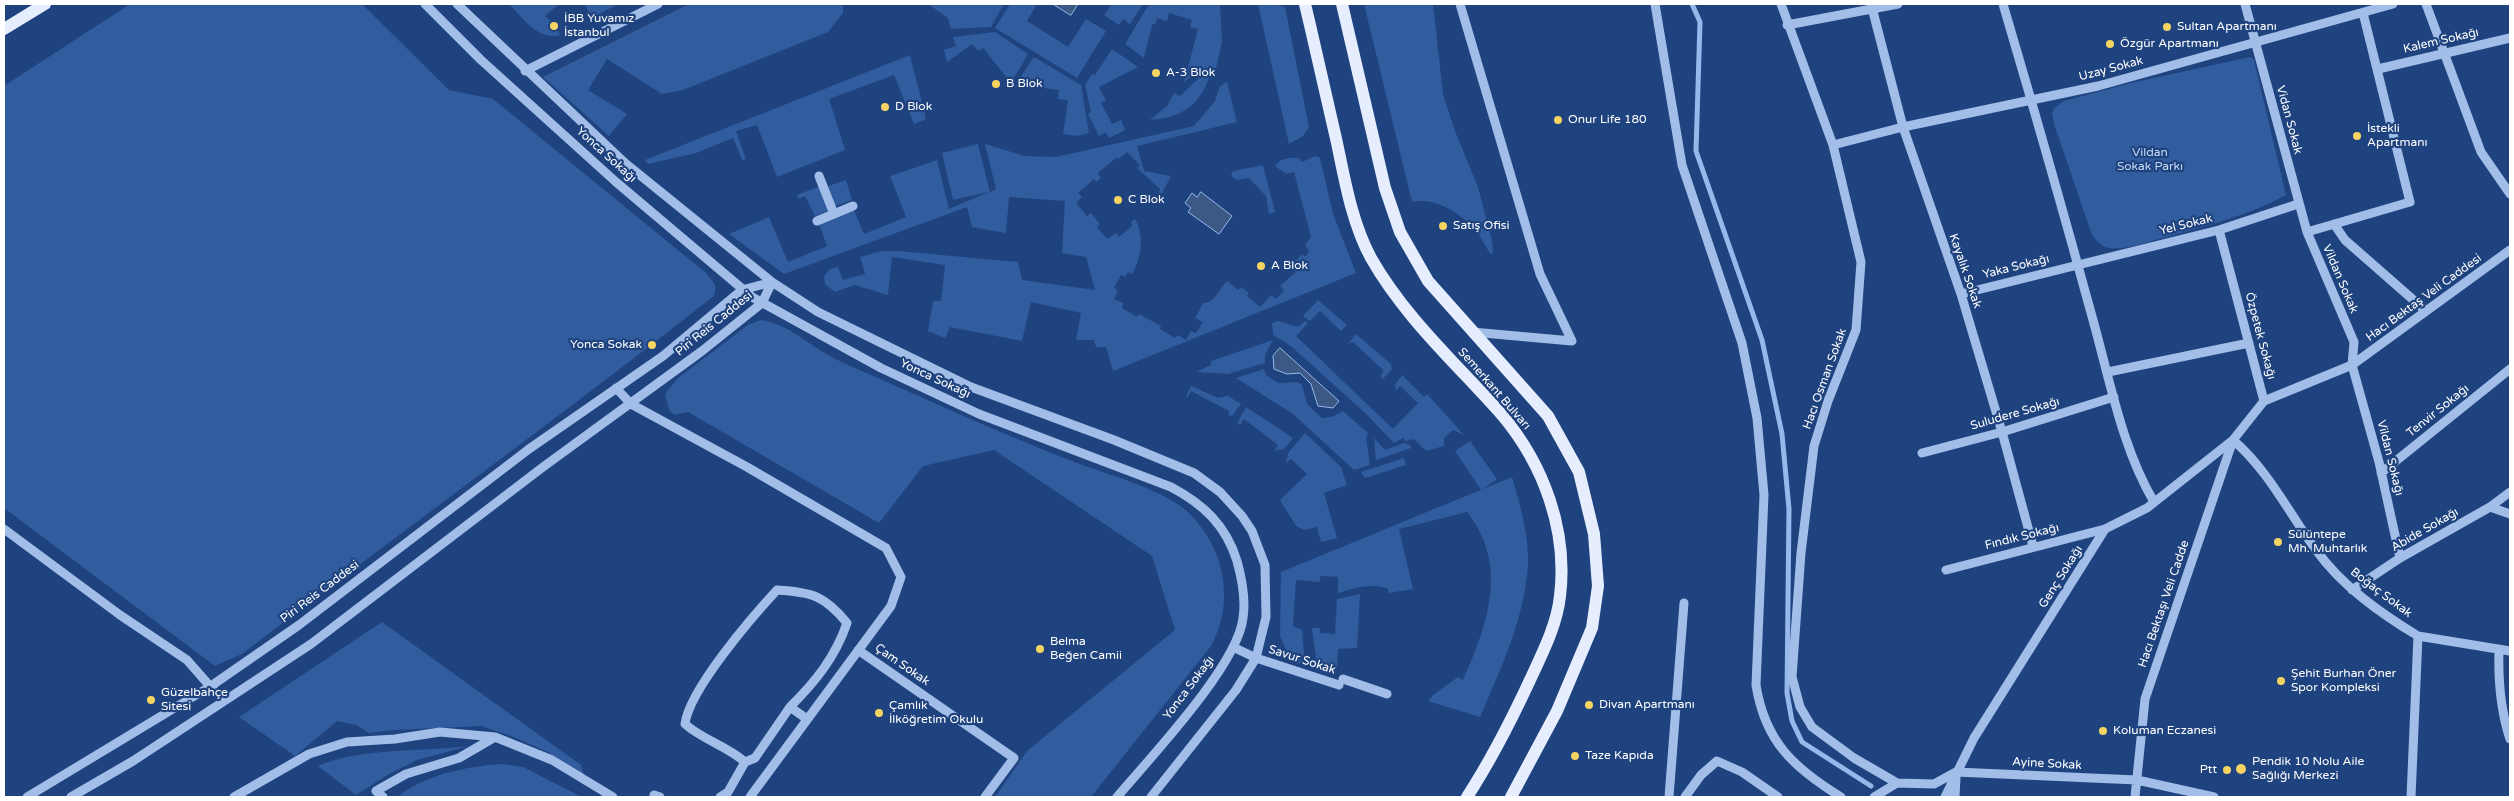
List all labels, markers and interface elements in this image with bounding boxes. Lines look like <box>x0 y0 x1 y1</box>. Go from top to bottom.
place label: İBB Yuvamız İstanbul <box>564 12 634 40</box>
marker: İBB Yuvamız İstanbul <box>548 20 560 32</box>
place label: Sultan Apartmanı <box>2177 20 2277 34</box>
marker: Sultan Apartmanı <box>2161 21 2173 33</box>
street label: Kalem Sokağı <box>2402 25 2480 57</box>
place label: Özgür Apartmanı <box>2120 37 2219 51</box>
marker: Özgür Apartmanı <box>2104 38 2116 50</box>
street label: Uzay Sokak <box>2077 54 2145 84</box>
place label: A-3 Blok <box>1166 66 1215 80</box>
marker: A-3 Blok <box>1150 67 1162 79</box>
place label: B Blok <box>1006 77 1042 91</box>
marker: B Blok <box>990 78 1002 90</box>
street label: Vidan Sokak <box>2273 84 2305 156</box>
place label: D Blok <box>895 100 932 114</box>
marker: D Blok <box>879 101 891 113</box>
place label: Onur Life 180 <box>1568 113 1647 127</box>
marker: Onur Life 180 <box>1552 114 1564 126</box>
place label: İstekli Apartmanı <box>2367 122 2427 150</box>
street label: Yonca Sokağı <box>573 124 639 186</box>
marker: İstekli Apartmanı <box>2351 130 2363 142</box>
park label: Vildan Sokak Parkı <box>2117 146 2183 174</box>
place label: C Blok <box>1128 193 1165 207</box>
marker: C Blok <box>1112 194 1124 206</box>
street label: Yel Sokak <box>2158 211 2214 239</box>
place label: Satış Ofisi <box>1453 219 1510 233</box>
marker: Satış Ofisi <box>1437 220 1449 232</box>
street label: Kayalık Sokak <box>1946 232 1984 310</box>
street label: Vildan Sokak <box>2319 242 2361 316</box>
street label: Hacı Bektaş Veli Caddesi <box>2363 251 2485 345</box>
street label: Yaka Sokağı <box>1981 252 2051 282</box>
place label: A Blok <box>1271 259 1308 273</box>
marker: A Blok <box>1255 260 1267 272</box>
street label: Piri Reis Caddesi <box>673 289 755 359</box>
street label: Özpetek Sokağı <box>2241 291 2279 381</box>
street label: Hacı Osman Sokak <box>1800 327 1850 431</box>
place label: Yonca Sokak <box>570 338 642 352</box>
marker: Yonca Sokak <box>646 339 658 351</box>
street label: Semerkant Bulvarı <box>1455 345 1533 433</box>
street label: Yonca Sokağı <box>897 356 973 402</box>
street label: Tenvir Sokağı <box>2404 381 2472 441</box>
street label: Suludere Sokağı <box>1969 394 2061 434</box>
street label: Vildan Sokağı <box>2374 419 2406 497</box>
street label: Abide Sokağı <box>2389 505 2461 555</box>
street label: Fındık Sokağı <box>1983 521 2061 553</box>
place label: Sülüntepe Mh. Muhtarlık <box>2288 528 2367 556</box>
marker: Sülüntepe Mh. Muhtarlık <box>2272 536 2284 548</box>
street label: Hacı Bektaşı Veli Cadde <box>2135 538 2193 670</box>
street label: Genç Sokağı <box>2036 543 2086 611</box>
street label: Piri Reis Caddesi <box>278 558 362 626</box>
street label: Boğaç Sokak <box>2347 565 2415 621</box>
place label: Belma Beğen Camii <box>1050 635 1122 663</box>
street label: Çam Sokak <box>872 641 932 689</box>
street label: Savur Sokak <box>1267 642 1337 678</box>
marker: Belma Beğen Camii <box>1034 643 1046 655</box>
street label: Yonca Sokağı <box>1160 653 1218 723</box>
place label: Şehit Burhan Öner Spor Kompleksi <box>2291 667 2396 695</box>
marker: Şehit Burhan Öner Spor Kompleksi <box>2275 675 2287 687</box>
place label: Güzelbahçe Sitesi <box>161 686 228 714</box>
marker: Güzelbahçe Sitesi <box>145 694 157 706</box>
place label: Divan Apartmanı <box>1599 698 1695 712</box>
place label: Çamlık İlköğretim Okulu <box>889 699 983 727</box>
marker: Divan Apartmanı <box>1583 699 1595 711</box>
marker: Çamlık İlköğretim Okulu <box>873 707 885 719</box>
place label: Koluman Eczanesi <box>2113 724 2216 738</box>
marker: Koluman Eczanesi <box>2097 725 2109 737</box>
place label: Taze Kapıda <box>1585 749 1654 763</box>
marker: Taze Kapıda <box>1569 750 1581 762</box>
street label: Ayine Sokak <box>2012 755 2082 773</box>
place label: Pendik 10 Nolu Aile Sağlığı Merkezi <box>2252 755 2364 783</box>
marker: Pendik 10 Nolu Aile Sağlığı Merkezi <box>2234 762 2248 776</box>
place label: Ptt <box>2200 763 2217 777</box>
marker: Ptt <box>2221 764 2233 776</box>

